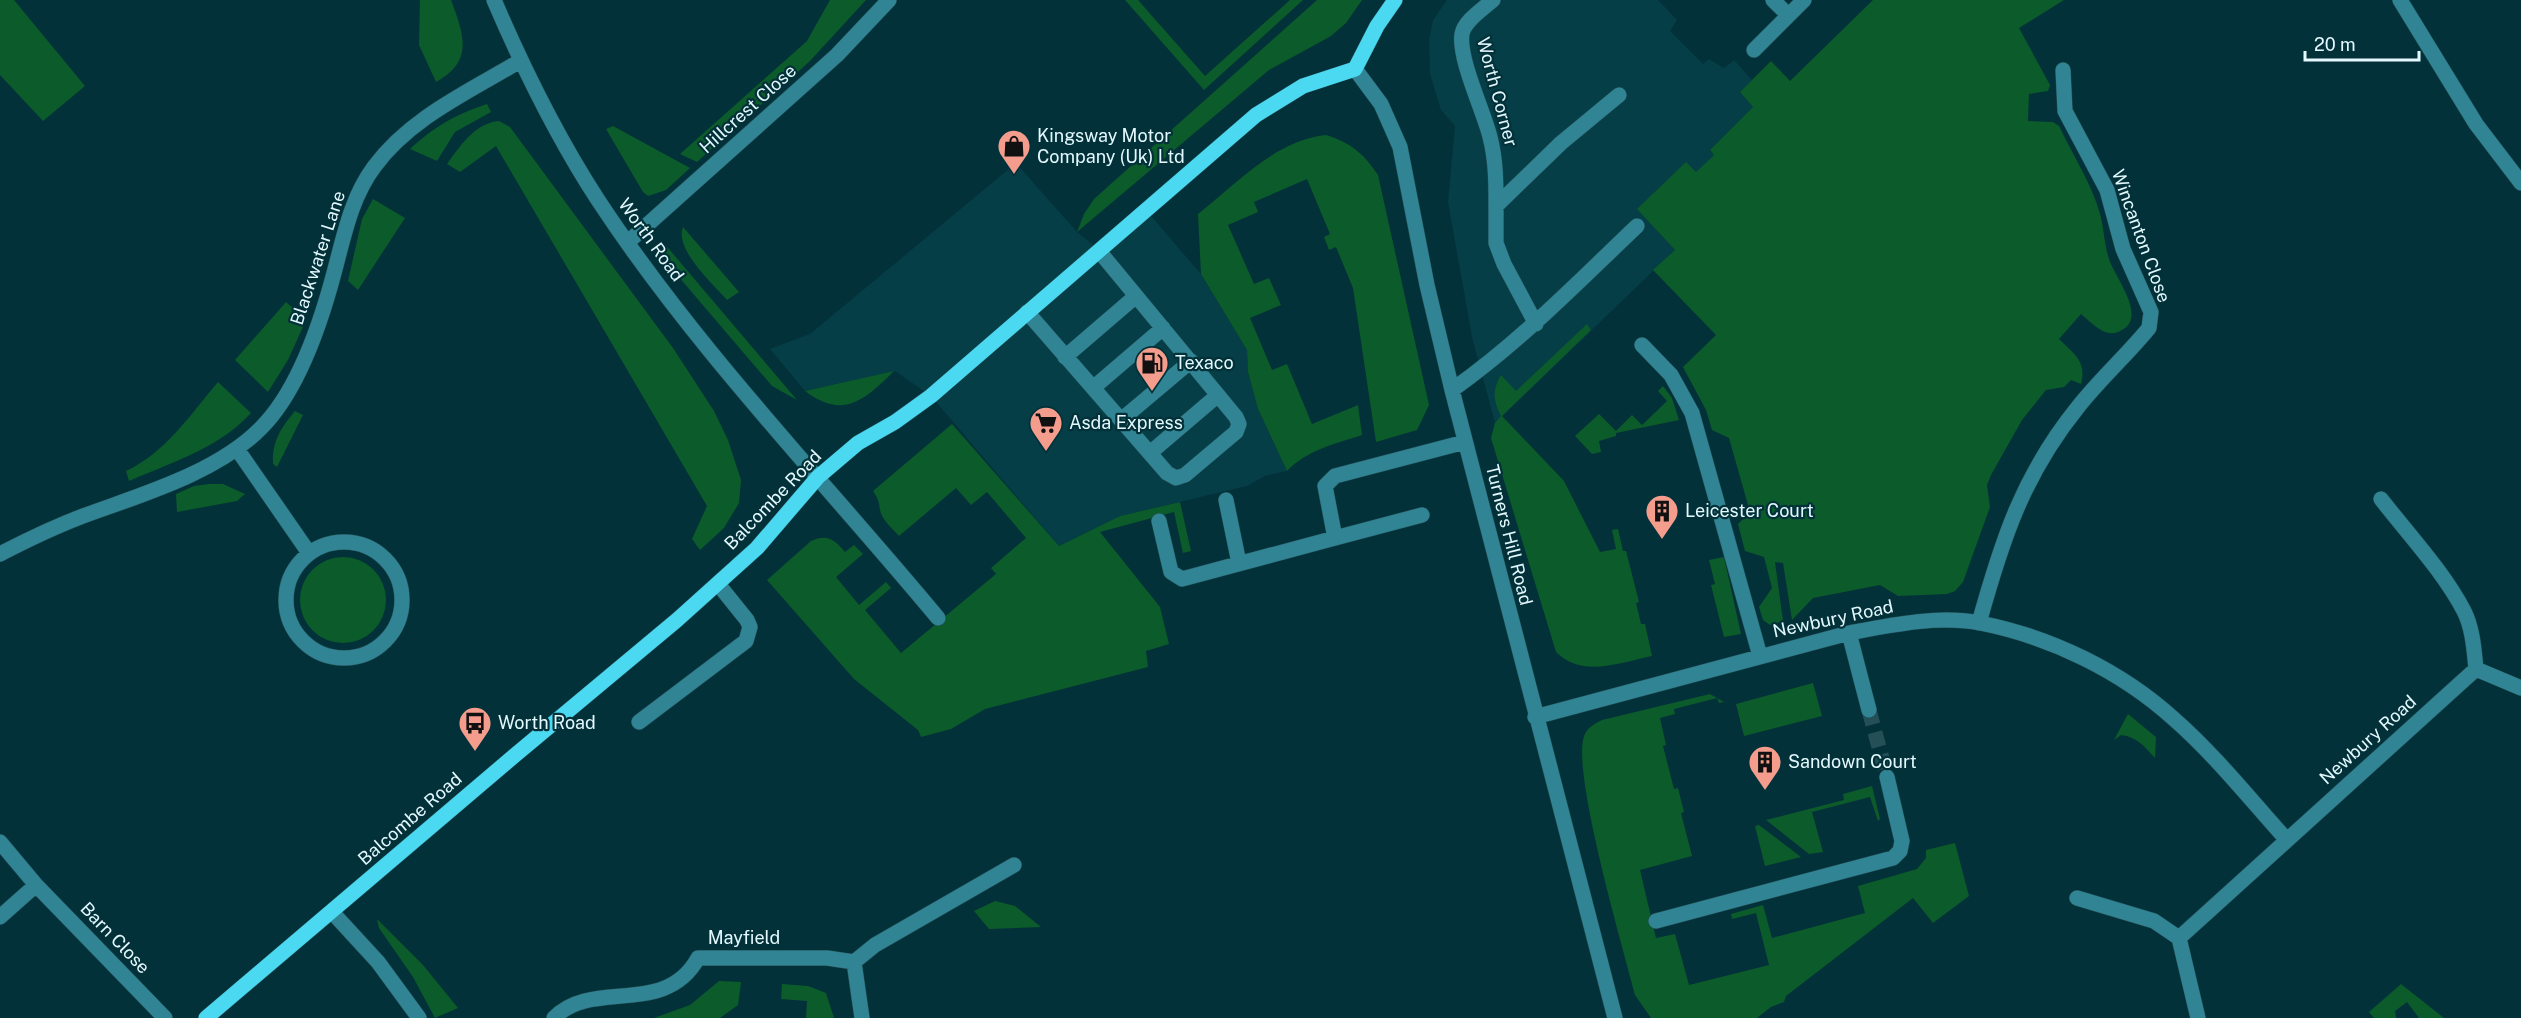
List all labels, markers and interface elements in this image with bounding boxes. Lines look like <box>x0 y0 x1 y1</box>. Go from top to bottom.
scale bar <box>2305 24 2419 62</box>
text: 20 m <box>2314 34 2356 55</box>
street label: Worth Corner <box>1473 35 1522 149</box>
street label: Hillcrest Close <box>695 60 800 157</box>
place label: Kingsway Motor Company (Uk) Ltd <box>1037 125 1185 167</box>
shop icon: Kingsway Motor Company (Uk) Ltd <box>996 128 1032 175</box>
street label: Wincanton Close <box>2108 166 2175 305</box>
street label: Blackwater Lane <box>286 188 349 328</box>
street label: Worth Road <box>614 194 689 285</box>
fuel station icon: Texaco <box>1134 345 1170 392</box>
place label: Texaco <box>1175 352 1234 373</box>
supermarket icon: Asda Express <box>1028 405 1064 452</box>
place label: Asda Express <box>1069 412 1183 433</box>
street label: Balcombe Road <box>720 445 825 554</box>
street label: Turners Hill Road <box>1482 462 1537 607</box>
building icon: Leicester Court <box>1644 493 1680 540</box>
place label: Leicester Court <box>1685 500 1814 521</box>
street label: Newbury Road <box>1771 595 1895 642</box>
street label: Newbury Road <box>2315 691 2420 788</box>
bus stop icon: Worth Road <box>457 705 493 752</box>
place label: Worth Road <box>498 712 596 733</box>
building icon: Sandown Court <box>1747 744 1783 791</box>
place label: Sandown Court <box>1788 751 1917 772</box>
street label: Balcombe Road <box>354 768 466 869</box>
street label: Barn Close <box>76 898 154 978</box>
street label: Mayfield <box>708 927 780 948</box>

